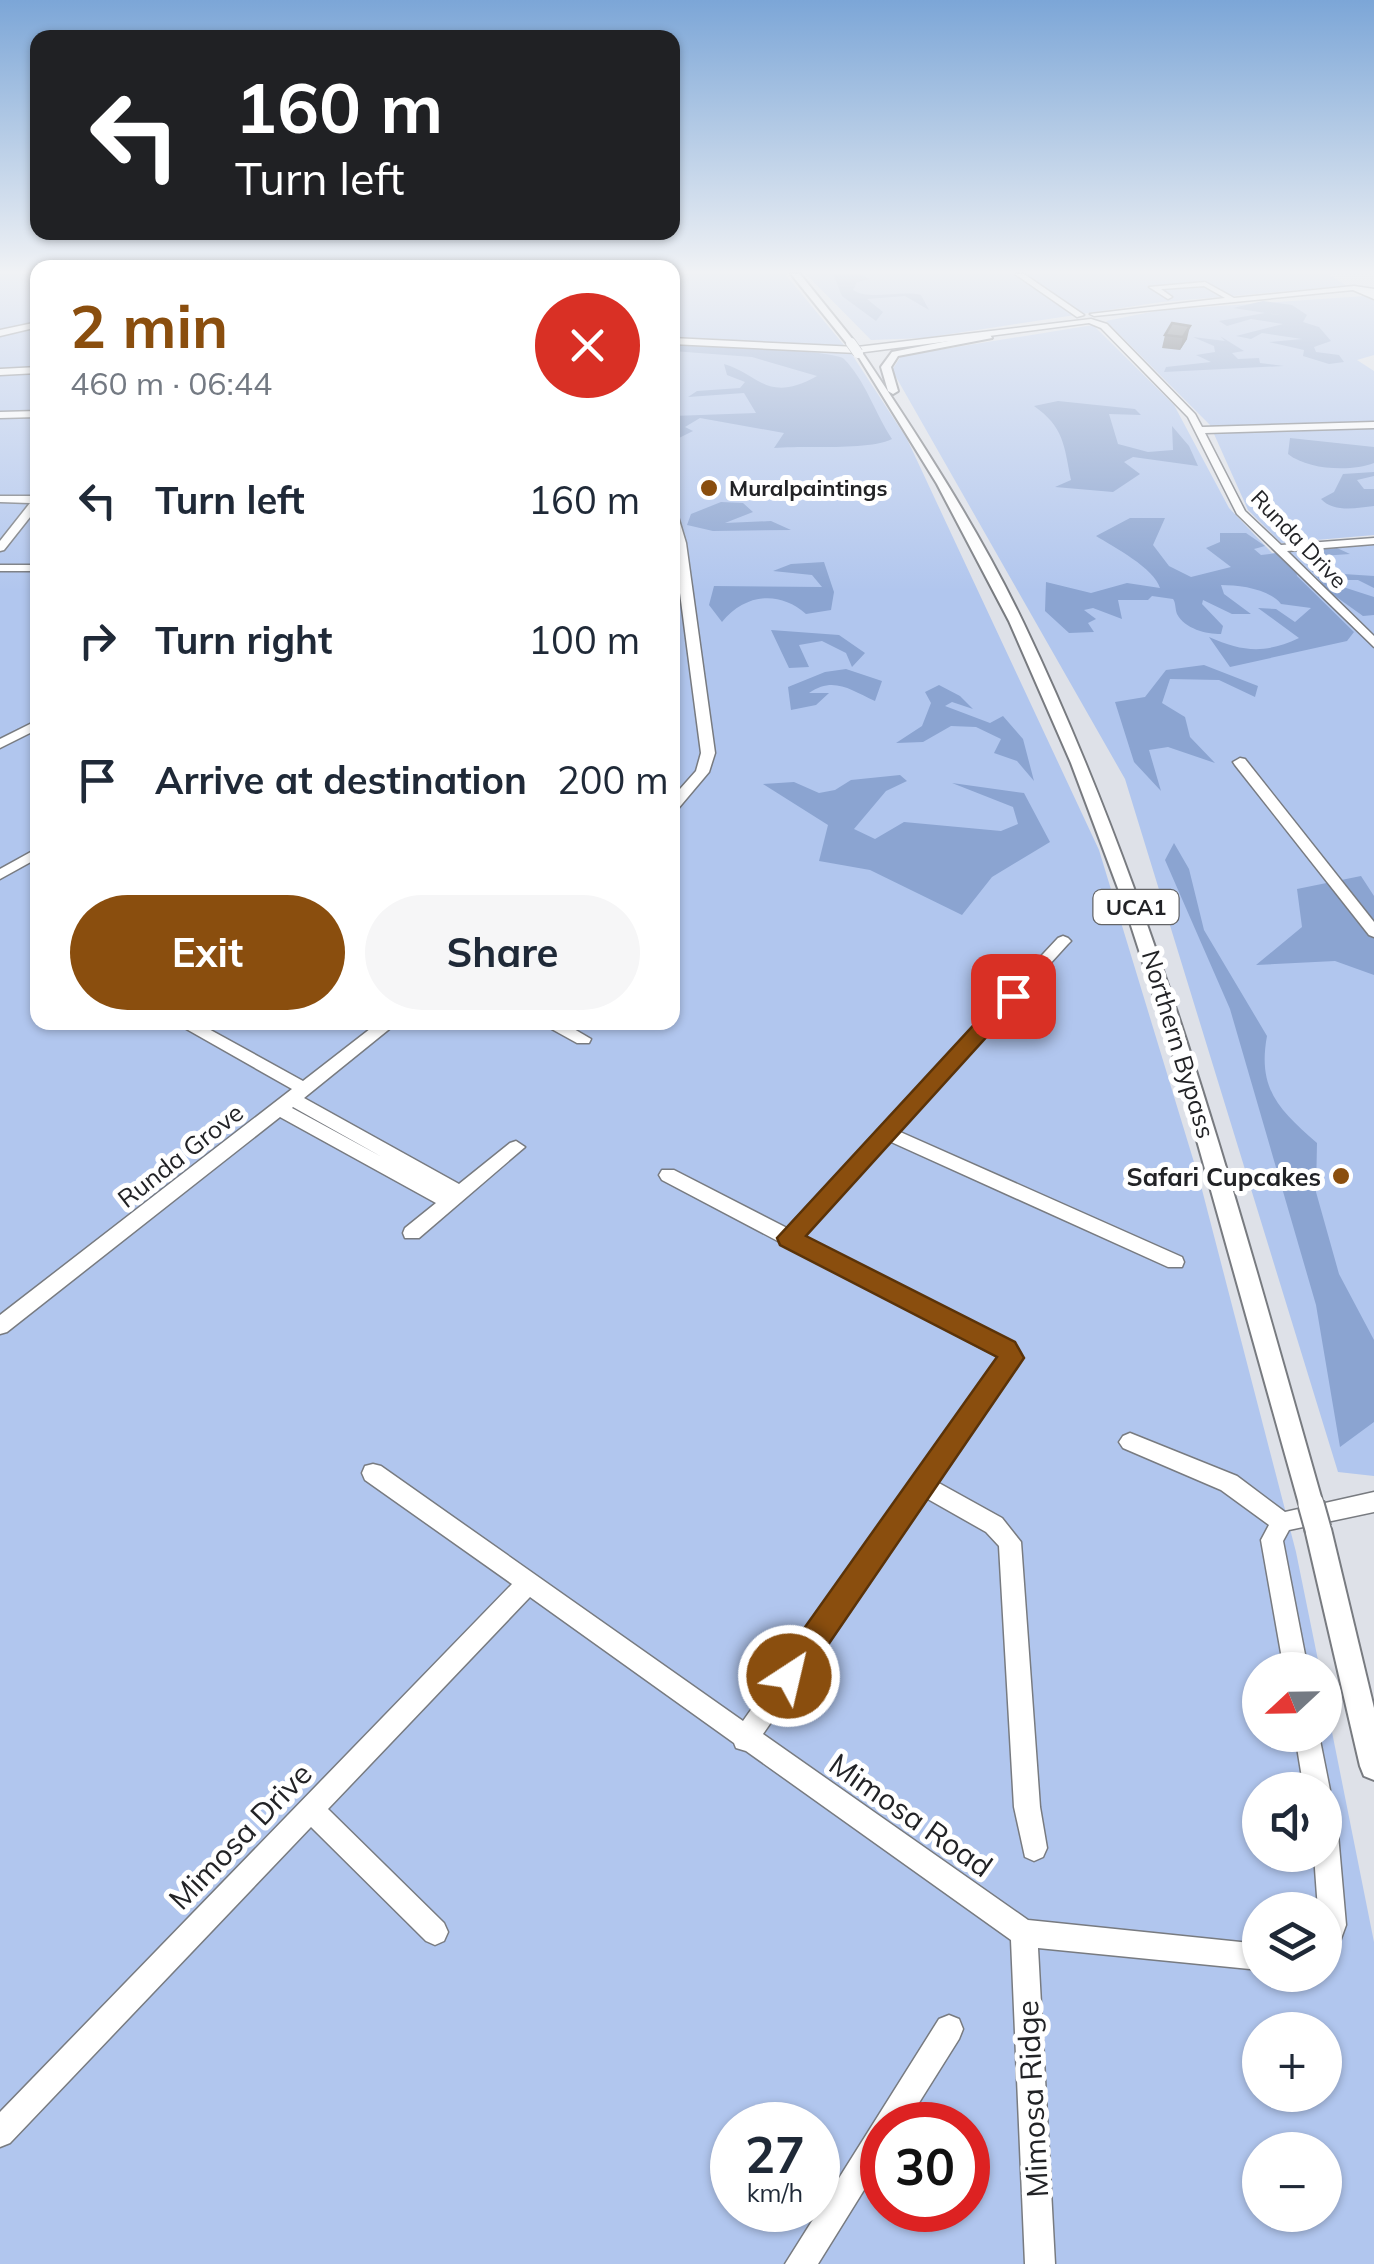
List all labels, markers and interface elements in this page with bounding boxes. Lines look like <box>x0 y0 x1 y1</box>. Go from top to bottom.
text: 160 m <box>235 63 443 151</box>
icon: left <box>70 70 200 200</box>
text: Turn left <box>235 150 404 206</box>
text: 2 min <box>70 288 228 363</box>
button: close <box>535 293 640 398</box>
text: 460 m · 06:44 <box>70 363 272 403</box>
icon: left <box>70 473 125 528</box>
place label: Muralpaintings <box>729 474 888 502</box>
text: Turn left <box>155 476 305 524</box>
text: 160 m <box>528 476 640 524</box>
marker: Muralpaintings <box>698 477 720 499</box>
street label: Runda Drive <box>1245 484 1353 594</box>
icon: right <box>70 613 125 668</box>
text: Turn right <box>155 616 332 664</box>
text: 100 m <box>528 616 640 664</box>
icon: arrive <box>70 753 125 808</box>
text: Arrive at destination <box>155 756 527 804</box>
text: 200 m <box>557 756 669 804</box>
road number: UCA1 <box>1094 890 1178 924</box>
button: Exit <box>70 895 345 1010</box>
button: Share <box>365 895 640 1010</box>
street label: Northern Bypass <box>1136 946 1222 1142</box>
pin <box>971 954 1056 1039</box>
icon: arrive <box>986 969 1041 1024</box>
street label: Runda Grove <box>111 1096 249 1214</box>
place label: Safari Cupcakes <box>1127 1161 1321 1192</box>
marker: Safari Cupcakes <box>1330 1165 1352 1187</box>
position arrow <box>737 1624 841 1728</box>
north arrow <box>1242 1652 1342 1752</box>
map controls <box>1242 1652 1342 2232</box>
street label: Mimosa Road <box>822 1745 1000 1885</box>
street label: Mimosa Drive <box>161 1755 319 1917</box>
button: sound <box>1242 1772 1342 1872</box>
button: layers <box>1242 1892 1342 1992</box>
street label: Mimosa Ridge <box>1008 1999 1056 2199</box>
button: + <box>1242 2012 1342 2112</box>
speed limit sign: 30 <box>860 2102 990 2232</box>
text: 27 <box>745 2123 805 2186</box>
button: − <box>1242 2132 1342 2232</box>
text: km/h <box>747 2177 803 2208</box>

